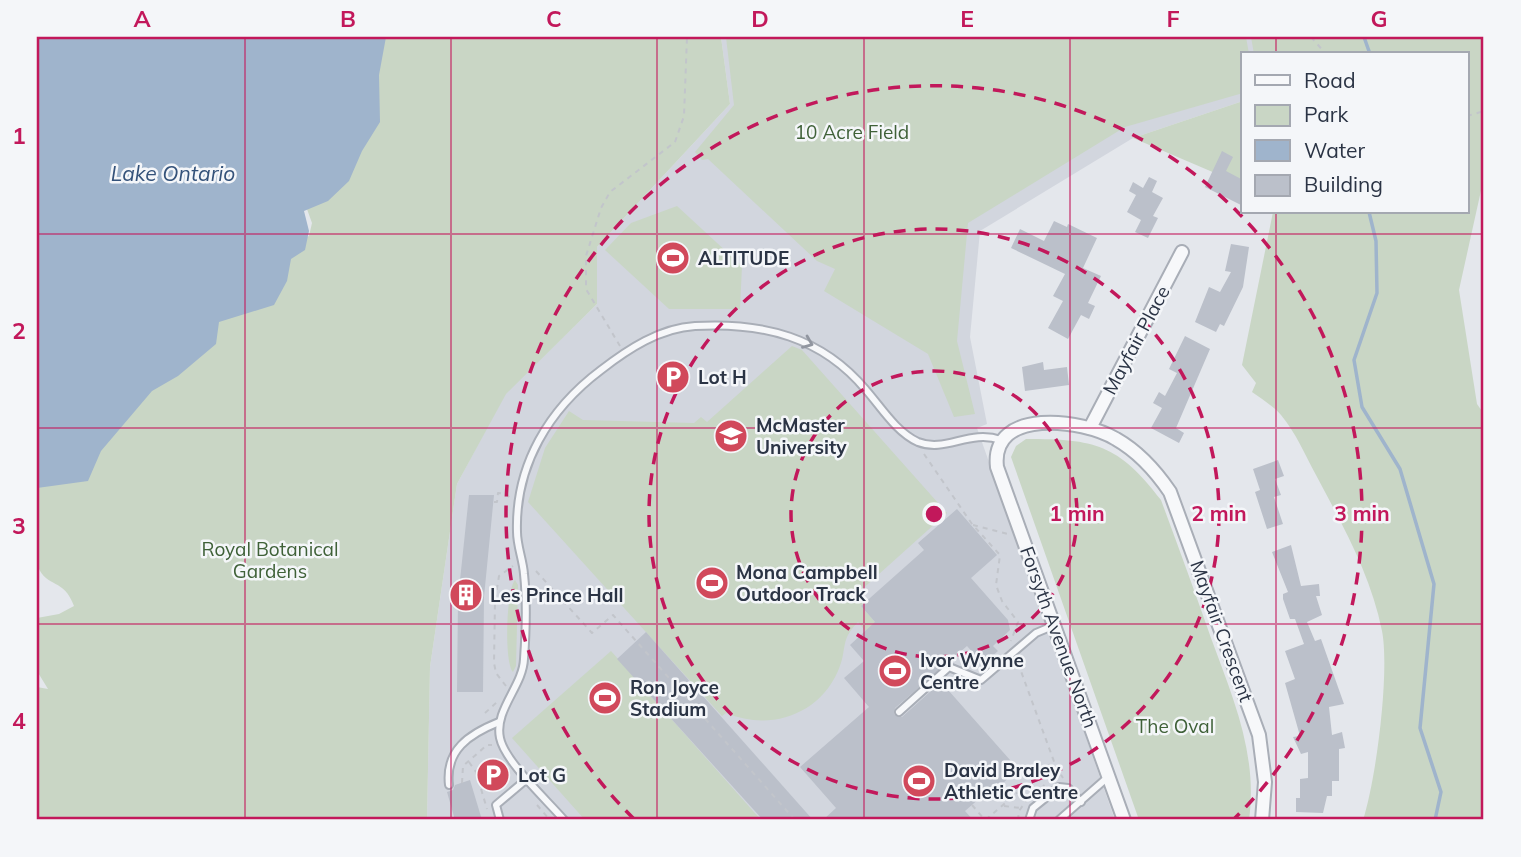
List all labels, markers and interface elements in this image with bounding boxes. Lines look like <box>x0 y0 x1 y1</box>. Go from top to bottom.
text: A <box>133 4 151 33</box>
text: B <box>340 4 356 33</box>
text: C <box>546 4 562 33</box>
text: D <box>751 4 769 33</box>
text: E <box>960 4 974 33</box>
text: F <box>1166 4 1180 33</box>
text: G <box>1370 4 1388 33</box>
legend <box>1241 52 1468 214</box>
text: Road <box>1304 67 1355 93</box>
text: Park <box>1304 101 1348 127</box>
park label: 10 Acre Field <box>795 120 909 144</box>
text: 1 <box>12 121 26 150</box>
text: Water <box>1304 137 1365 163</box>
water label: Lake Ontario <box>111 160 235 186</box>
text: Building <box>1304 171 1383 197</box>
sports icon: ALTITUDE <box>654 239 692 277</box>
place label: ALTITUDE <box>698 246 789 270</box>
street label: Mayfair Place <box>1097 281 1175 399</box>
text: 2 <box>12 316 26 345</box>
one-way arrow <box>802 335 814 349</box>
parking icon: Lot H <box>654 358 692 396</box>
place label: Lot H <box>698 365 747 389</box>
place label: McMaster University <box>756 413 847 459</box>
school or university icon: McMaster University <box>712 417 750 455</box>
text: 1 min <box>1049 500 1105 526</box>
text: 2 min <box>1191 500 1247 526</box>
text: 3 min <box>1334 500 1390 526</box>
centre of rings <box>922 502 946 526</box>
text: 3 <box>12 511 26 540</box>
park label: Royal Botanical Gardens <box>201 537 339 583</box>
street label: Forsyth Avenue North <box>1015 543 1103 731</box>
street label: Mayfair Crescent <box>1185 557 1259 705</box>
place label: Mona Campbell Outdoor Track <box>736 560 878 606</box>
sports icon: Mona Campbell Outdoor Track <box>693 564 731 602</box>
building icon: Les Prince Hall <box>447 576 485 614</box>
place label: Les Prince Hall <box>490 583 623 607</box>
place label: Ivor Wynne Centre <box>920 648 1024 694</box>
sports icon: Ivor Wynne Centre <box>876 652 914 690</box>
place label: Ron Joyce Stadium <box>630 675 719 721</box>
sports icon: Ron Joyce Stadium <box>586 679 624 717</box>
text: 4 <box>12 706 26 735</box>
park label: The Oval <box>1136 714 1214 738</box>
parking icon: Lot G <box>474 756 512 794</box>
place label: David Braley Athletic Centre <box>944 758 1078 804</box>
sports icon: David Braley Athletic Centre <box>900 762 938 800</box>
place label: Lot G <box>518 763 566 787</box>

